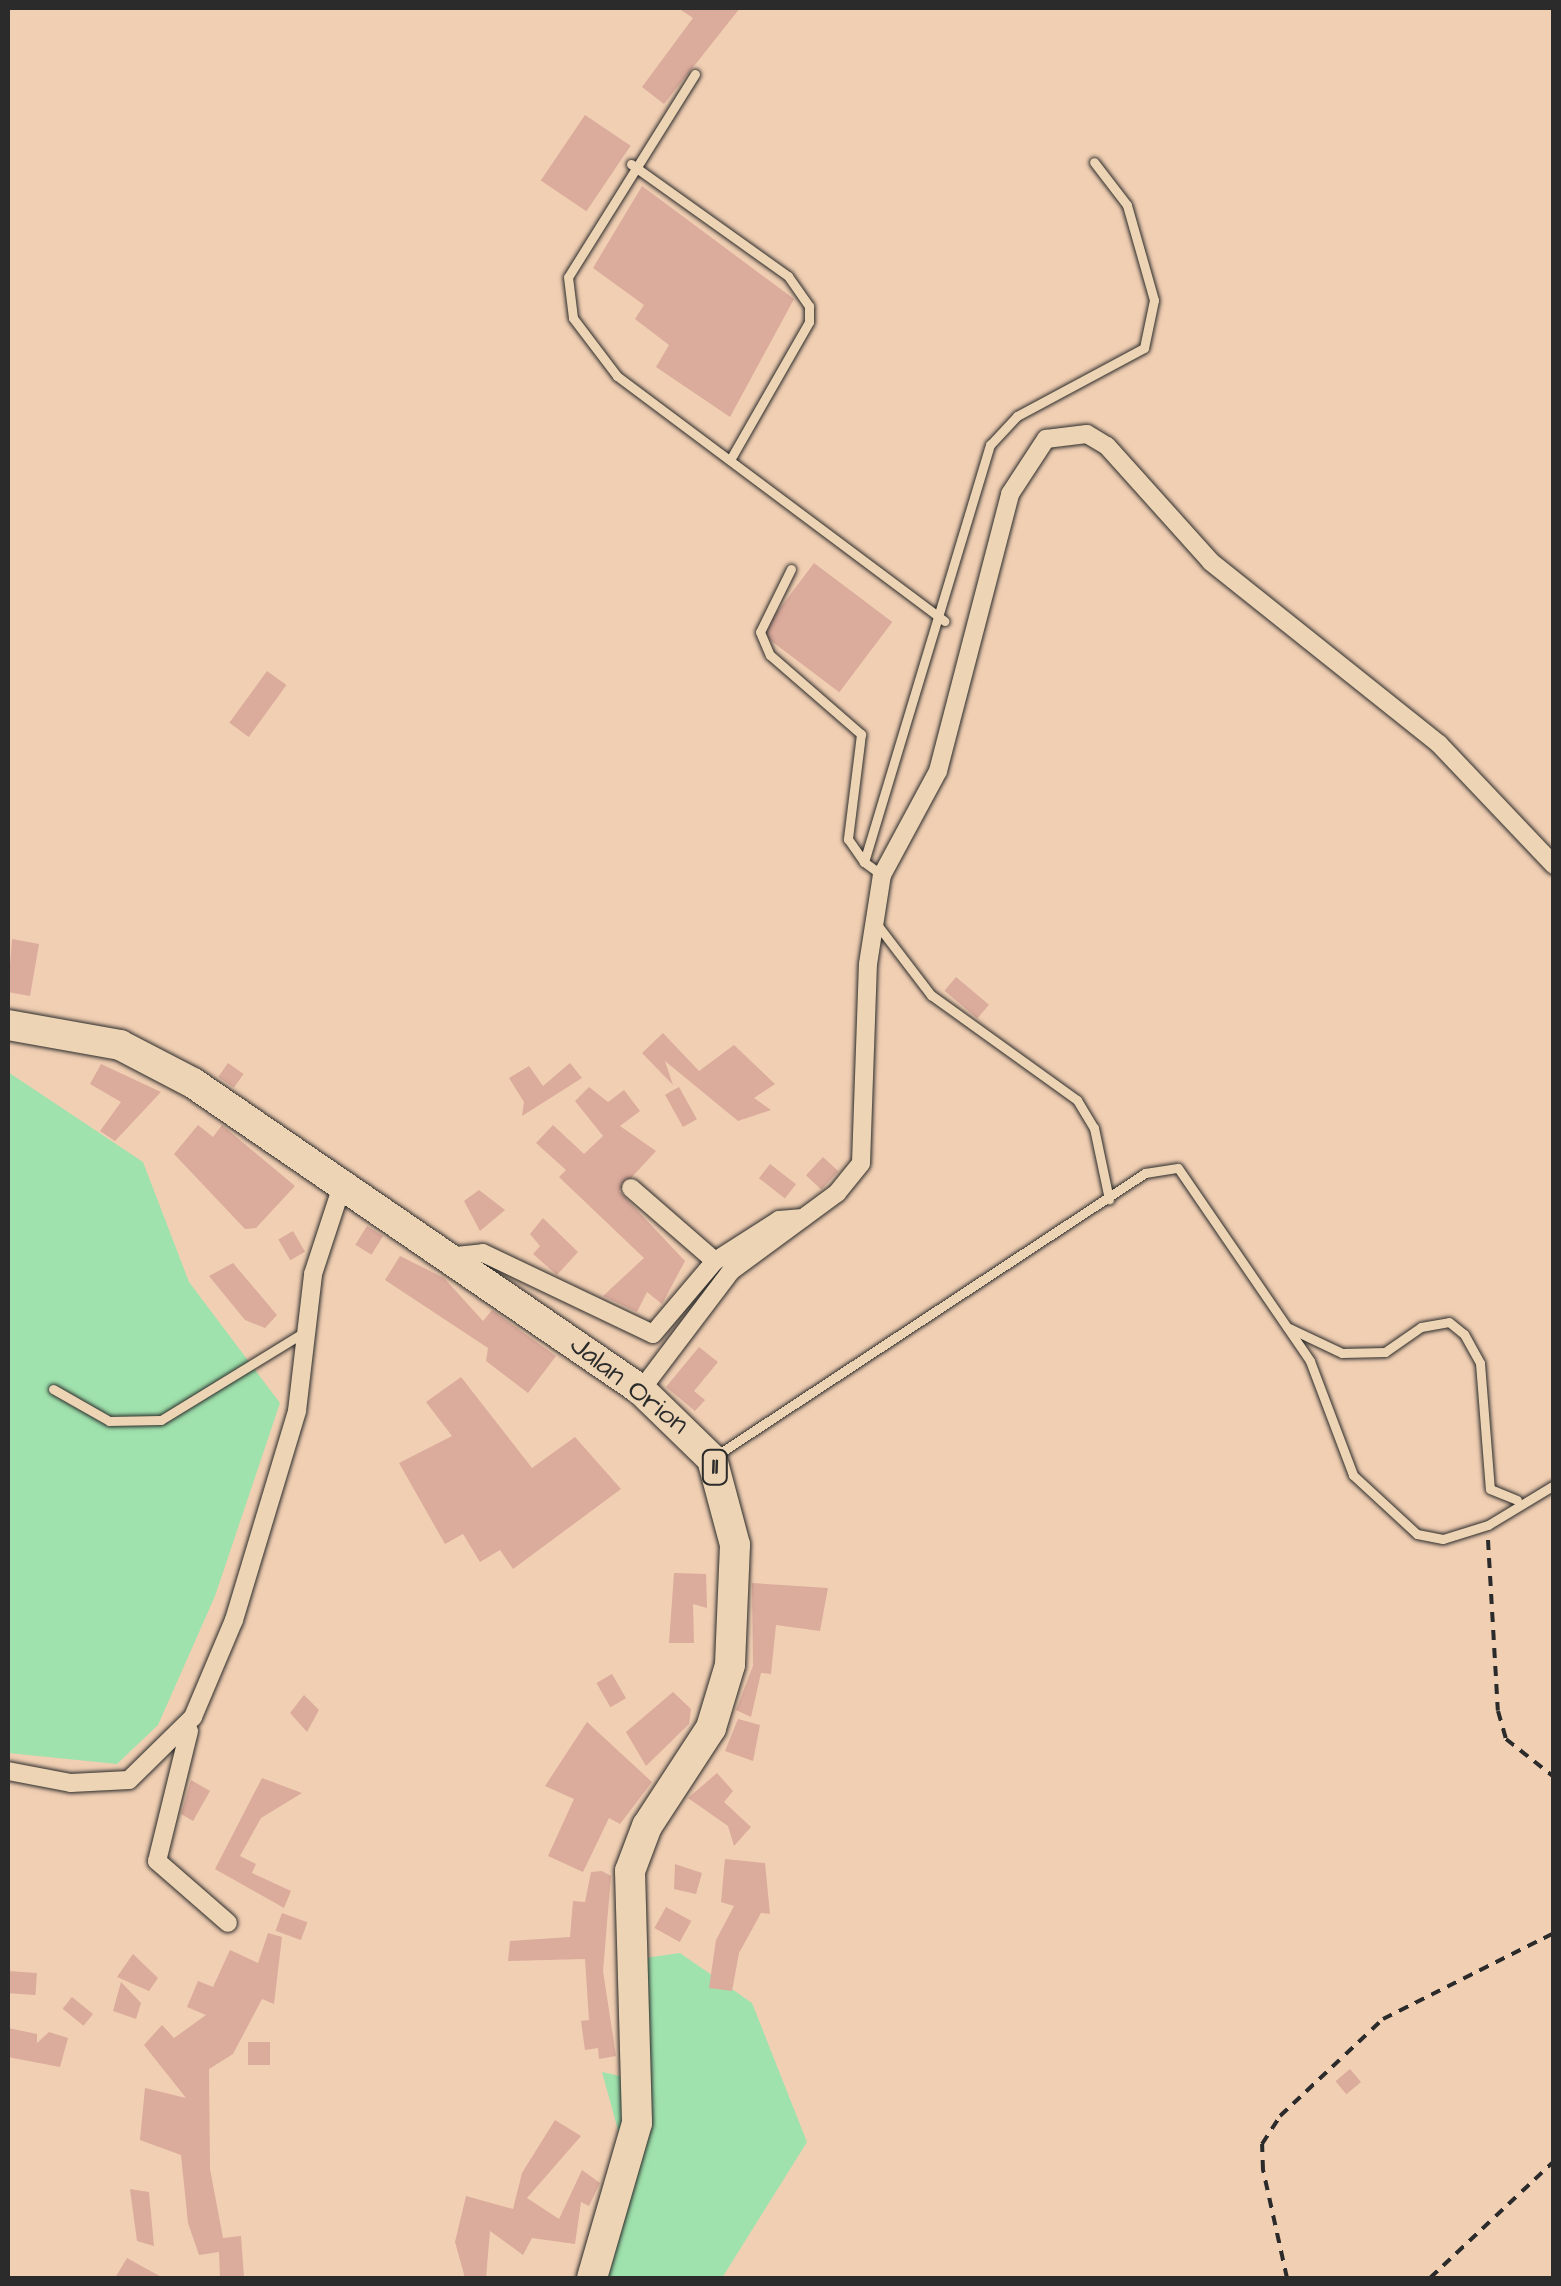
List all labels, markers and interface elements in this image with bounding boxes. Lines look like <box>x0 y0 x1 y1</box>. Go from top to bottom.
street label: Jalan Orion <box>563 1328 695 1442</box>
road number: 11 <box>700 1447 730 1487</box>

